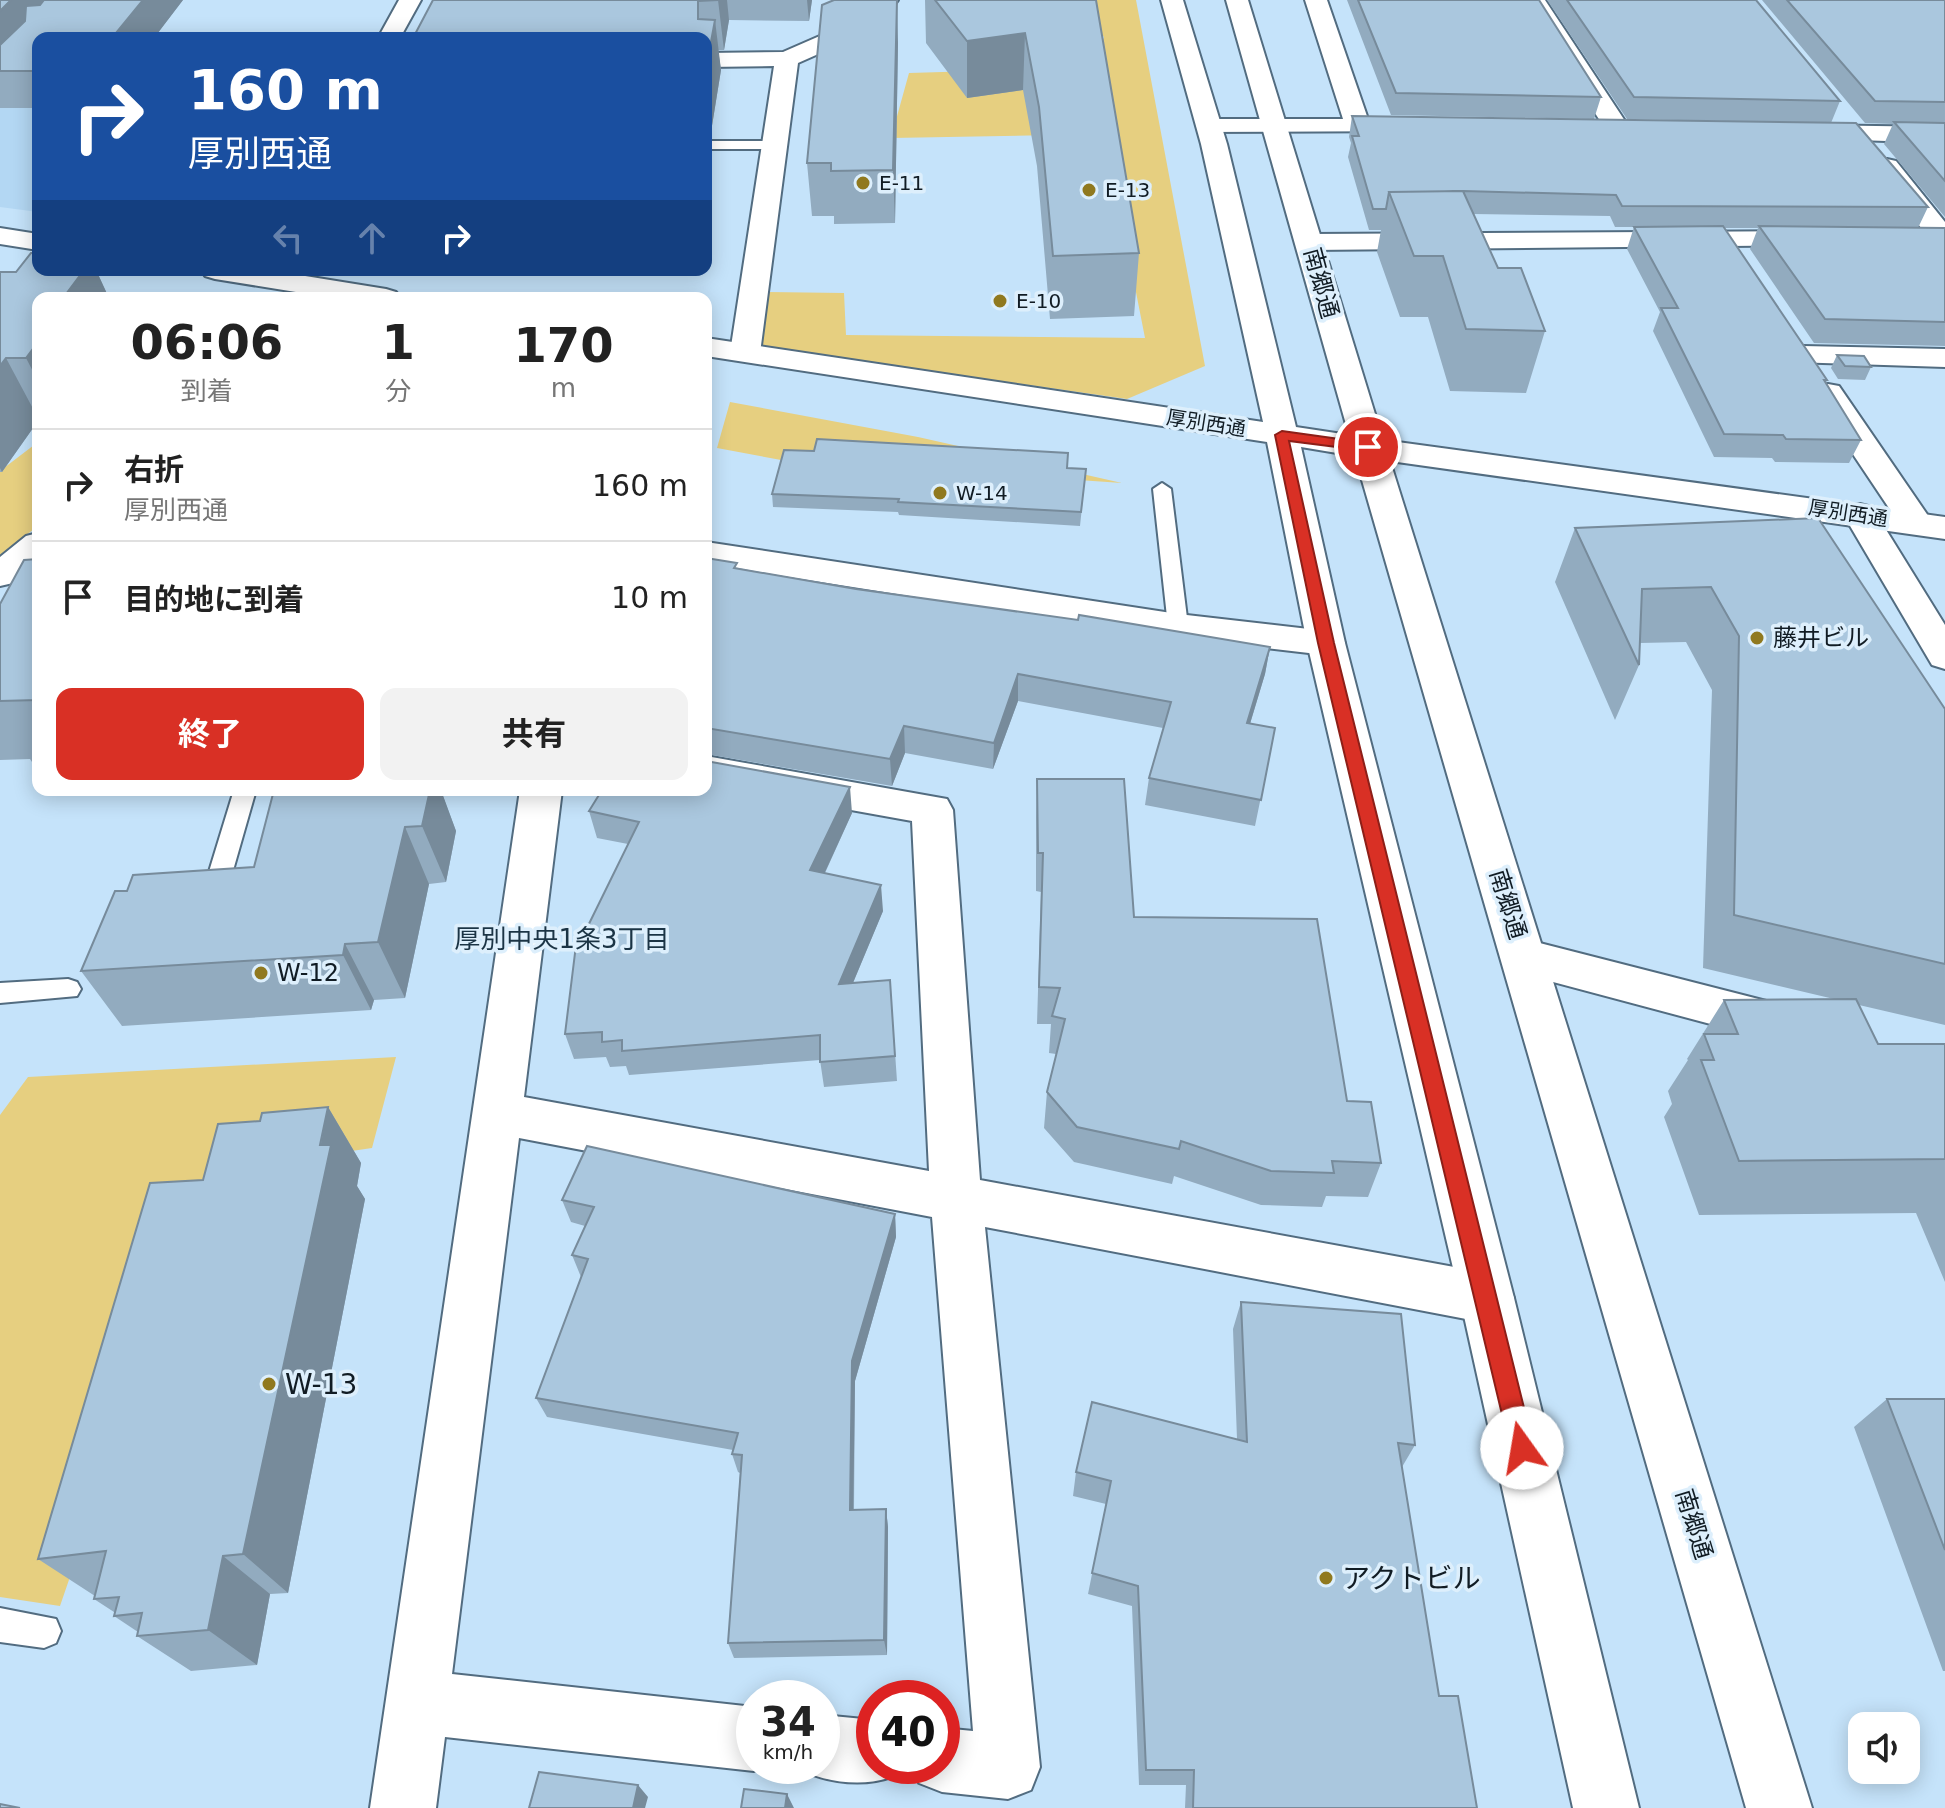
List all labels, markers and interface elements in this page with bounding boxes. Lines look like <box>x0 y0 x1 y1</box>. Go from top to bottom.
text: 160 m <box>188 57 383 122</box>
icon: right <box>56 64 160 168</box>
text: 厚別西通 <box>188 133 332 174</box>
place label: E-11 <box>879 171 924 195</box>
marker: E-11 <box>854 174 872 192</box>
place label: E-13 <box>1105 178 1150 202</box>
marker: E-13 <box>1080 181 1098 199</box>
icon: left <box>266 216 310 260</box>
icon: ahead <box>350 216 394 260</box>
icon: right <box>434 216 478 260</box>
street label: 南郷通 <box>1298 245 1344 321</box>
place label: E-10 <box>1016 289 1061 313</box>
marker: E-10 <box>991 292 1009 310</box>
text: 06:06 <box>130 314 283 370</box>
text: 1 <box>382 314 415 370</box>
text: 170 <box>513 317 614 373</box>
text: m <box>551 373 576 403</box>
text: 到着 <box>181 376 233 406</box>
text: 分 <box>385 376 411 406</box>
street label: 厚別西通 <box>1165 405 1247 441</box>
pin <box>1334 413 1402 481</box>
icon: arrive <box>1346 425 1390 469</box>
text: 右折 <box>124 452 184 487</box>
icon: right <box>56 463 100 507</box>
text: 160 m <box>592 468 688 503</box>
place label: W-14 <box>956 481 1008 505</box>
marker: W-14 <box>931 484 949 502</box>
text: 厚別西通 <box>124 495 228 525</box>
street label: 厚別西通 <box>1807 495 1889 531</box>
icon: arrive <box>56 575 100 619</box>
text: 10 m <box>611 580 688 615</box>
text: 目的地に到着 <box>124 582 304 617</box>
place label: 藤井ビル <box>1773 624 1869 652</box>
marker: 藤井ビル <box>1748 629 1766 647</box>
button: 終了 <box>56 688 364 780</box>
button: 共有 <box>380 688 688 780</box>
street label: 南郷通 <box>1484 865 1532 943</box>
district label: 厚別中央1条3丁目 <box>454 924 670 954</box>
place label: W-12 <box>277 959 339 987</box>
marker: W-12 <box>252 964 270 982</box>
place label: W-13 <box>285 1368 357 1401</box>
marker: W-13 <box>260 1375 278 1393</box>
position arrow <box>1480 1406 1564 1490</box>
street label: 南郷通 <box>1670 1485 1718 1563</box>
place label: アクトビル <box>1342 1562 1481 1595</box>
marker: アクトビル <box>1317 1569 1335 1587</box>
speed limit sign: 40 <box>856 1680 960 1784</box>
text: 34 <box>760 1699 816 1745</box>
map controls <box>1848 1712 1920 1784</box>
button: sound <box>1848 1712 1920 1784</box>
text: km/h <box>763 1740 813 1764</box>

